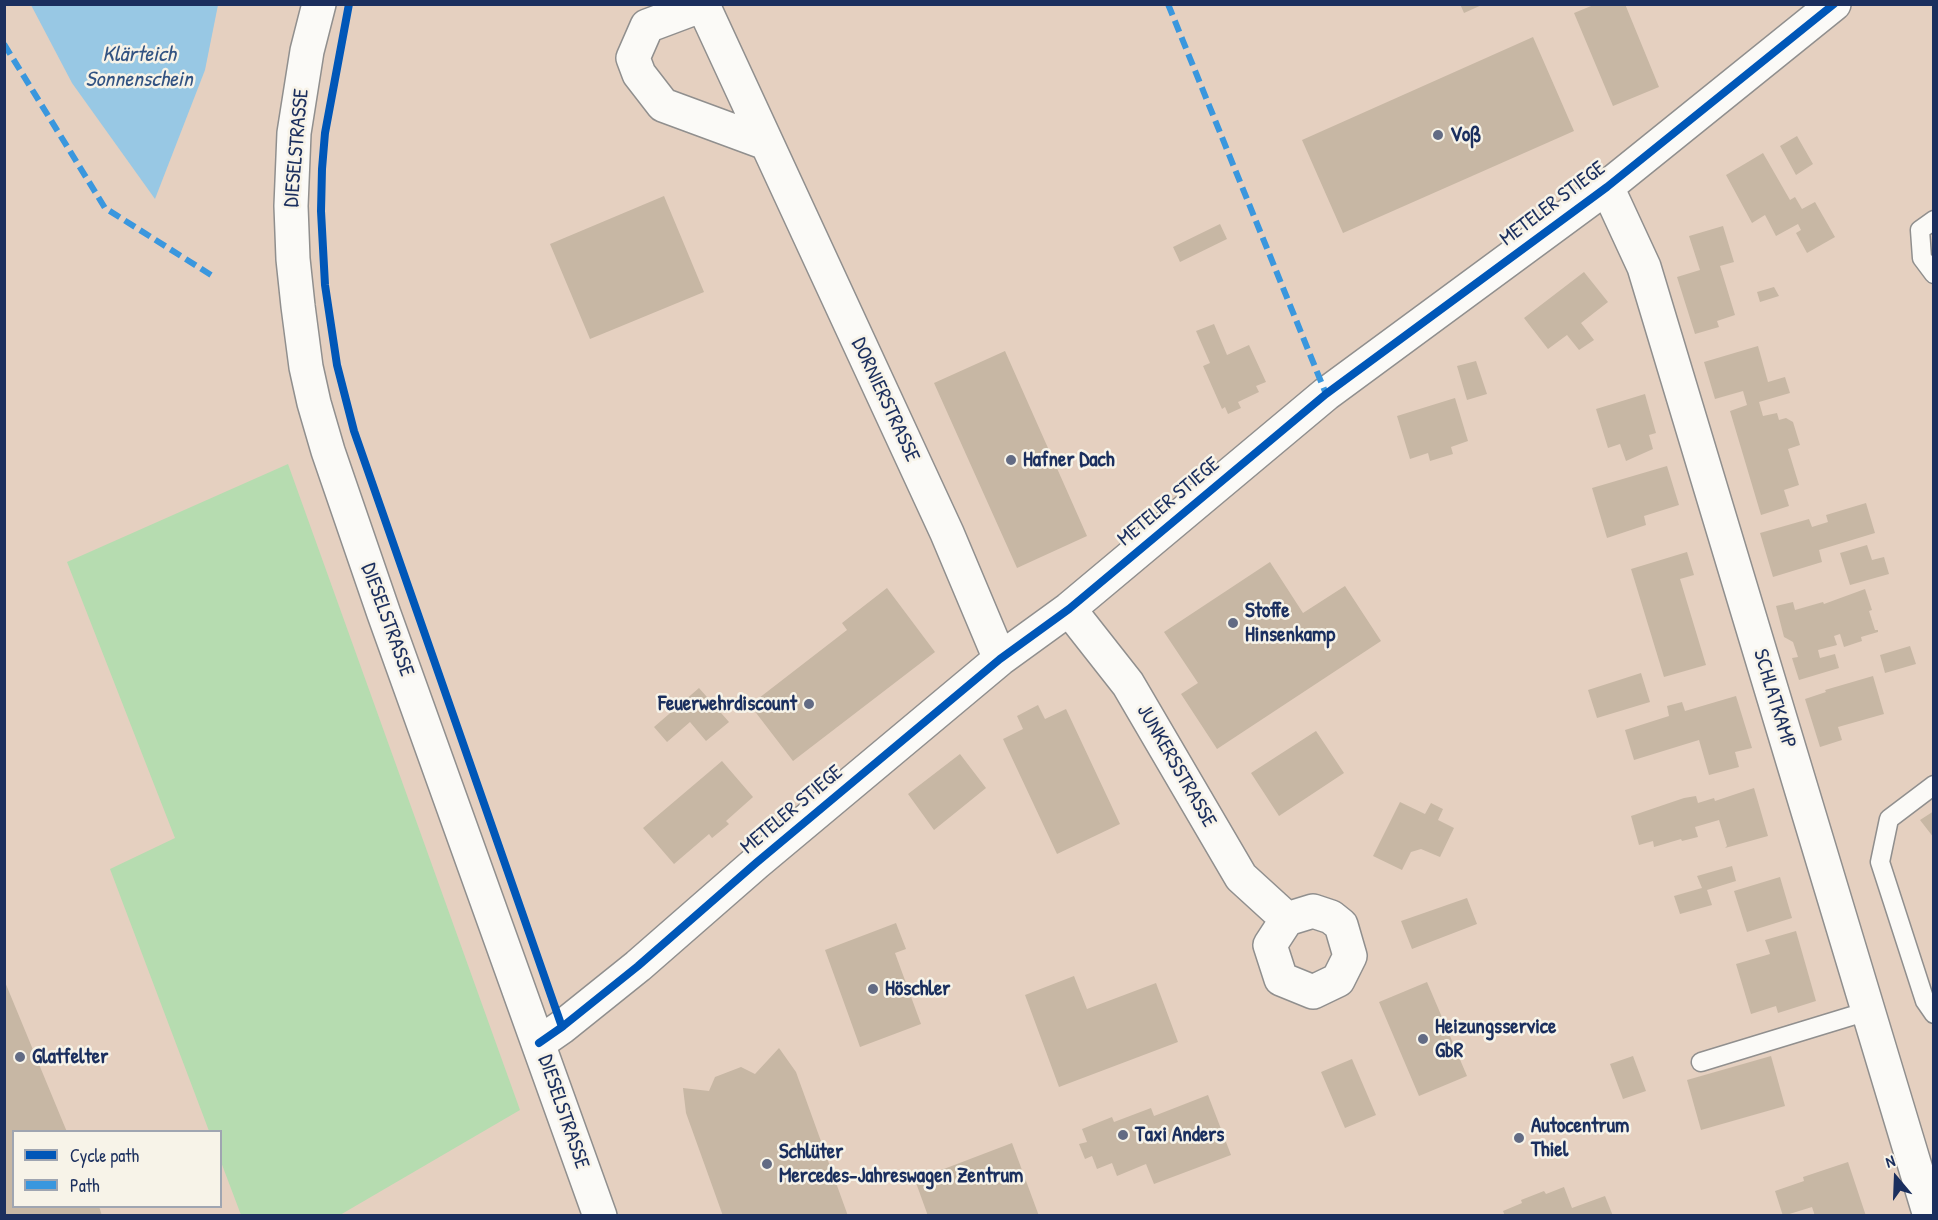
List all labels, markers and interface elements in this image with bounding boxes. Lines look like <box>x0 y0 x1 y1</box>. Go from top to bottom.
water label: Klärteich Sonnenschein <box>85 42 193 94</box>
street label: DIESELSTRASSE <box>279 88 315 208</box>
place label: Voß <box>1450 122 1481 148</box>
marker: Voß <box>1431 128 1445 142</box>
street label: METELER STIEGE <box>1495 156 1611 252</box>
street label: DORNIERSTRASSE <box>845 334 925 466</box>
place label: Hafner Dach <box>1023 447 1115 473</box>
street label: METELER STIEGE <box>1113 452 1225 552</box>
marker: Hafner Dach <box>1004 453 1018 467</box>
street label: DIESELSTRASSE <box>355 560 419 680</box>
place label: Stoffe Hinsenkamp <box>1245 598 1335 648</box>
marker: Stoffe Hinsenkamp <box>1226 616 1240 630</box>
street label: SCHLATKAMP <box>1747 646 1801 752</box>
place label: Feuerwehrdiscount <box>658 691 797 717</box>
marker: Feuerwehrdiscount <box>802 697 816 711</box>
street label: JUNKERSSTRASSE <box>1131 700 1221 832</box>
street label: METELER STIEGE <box>736 760 848 860</box>
place label: Höschler <box>885 976 950 1002</box>
marker: Höschler <box>866 982 880 996</box>
place label: Heizungsservice GbR <box>1435 1014 1556 1064</box>
marker: Heizungsservice GbR <box>1416 1032 1430 1046</box>
place label: Glatfelter <box>32 1044 108 1070</box>
marker: Glatfelter <box>13 1050 27 1064</box>
street label: DIESELSTRASSE <box>532 1052 594 1172</box>
place label: Autocentrum Thiel <box>1531 1113 1629 1163</box>
place label: Taxi Anders <box>1135 1122 1224 1148</box>
marker: Taxi Anders <box>1116 1128 1130 1142</box>
legend <box>12 1130 222 1208</box>
marker: Autocentrum Thiel <box>1512 1131 1526 1145</box>
place label: Schlüter Mercedes-Jahreswagen Zentrum <box>779 1139 1023 1189</box>
text: Cycle path <box>70 1143 139 1168</box>
north arrow <box>1866 1148 1926 1208</box>
text: N <box>1883 1149 1898 1173</box>
marker: Schlüter Mercedes-Jahreswagen Zentrum <box>760 1157 774 1171</box>
text: Path <box>70 1173 99 1198</box>

